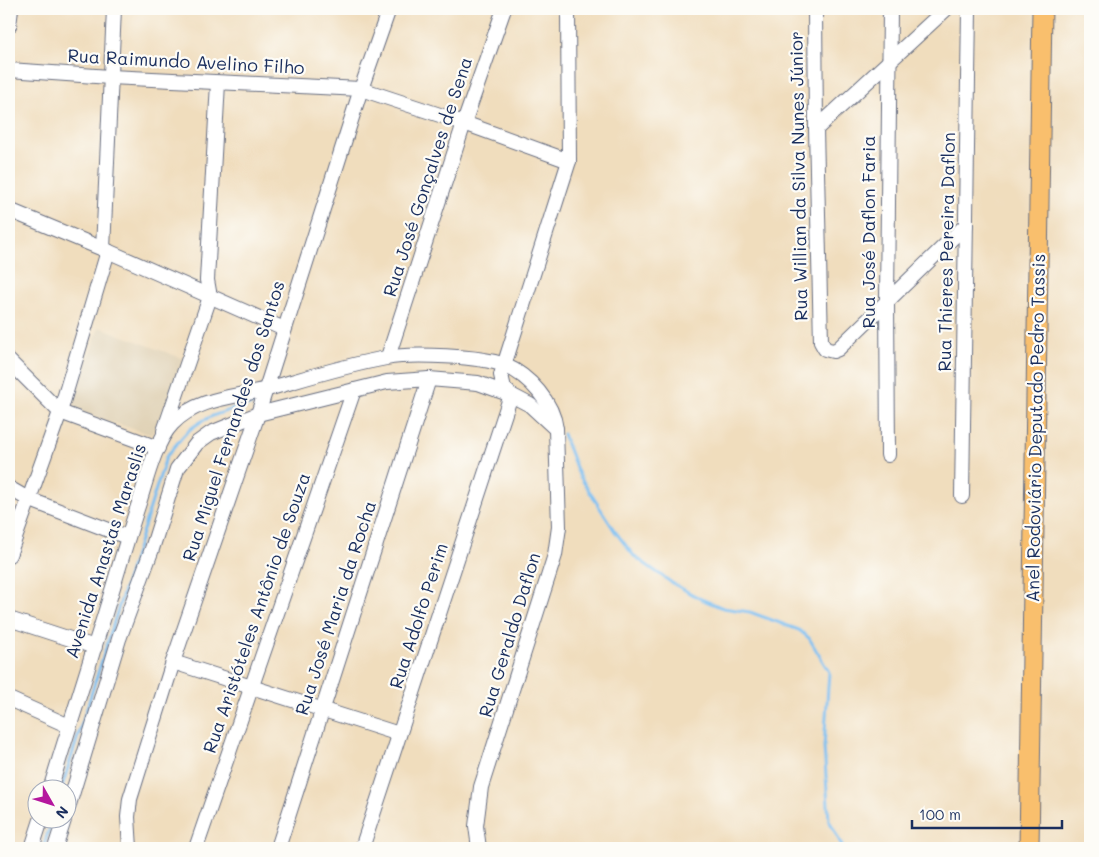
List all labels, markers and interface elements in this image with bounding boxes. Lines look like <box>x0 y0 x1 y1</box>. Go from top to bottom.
street label: Rua Willian da Silva Nunes Júnior <box>783 31 813 321</box>
street label: Rua Raimundo Avelino Filho <box>67 43 305 79</box>
street label: Rua José Gonçalves de Sena <box>377 54 477 300</box>
street label: Rua Thieres Pereira Daflon <box>932 132 960 372</box>
street label: Rua José Daflon Faria <box>856 135 880 329</box>
street label: Anel Rodoviário Deputado Pedro Tassis <box>1020 253 1050 603</box>
street label: Rua Miguel Fernandes dos Santos <box>176 277 290 564</box>
street label: Avenida Anastas Maraslis <box>59 440 151 661</box>
street label: Rua Aristóteles Antônio de Souza <box>197 469 315 756</box>
street label: Rua José Maria da Rocha <box>289 497 381 718</box>
street label: Rua Adolfo Perim <box>383 540 453 692</box>
street label: Rua Geraldo Daflon <box>473 549 546 720</box>
north arrow <box>28 780 78 830</box>
scale bar <box>912 797 1062 829</box>
text: N <box>52 802 73 823</box>
text: 100 m <box>919 804 961 824</box>

